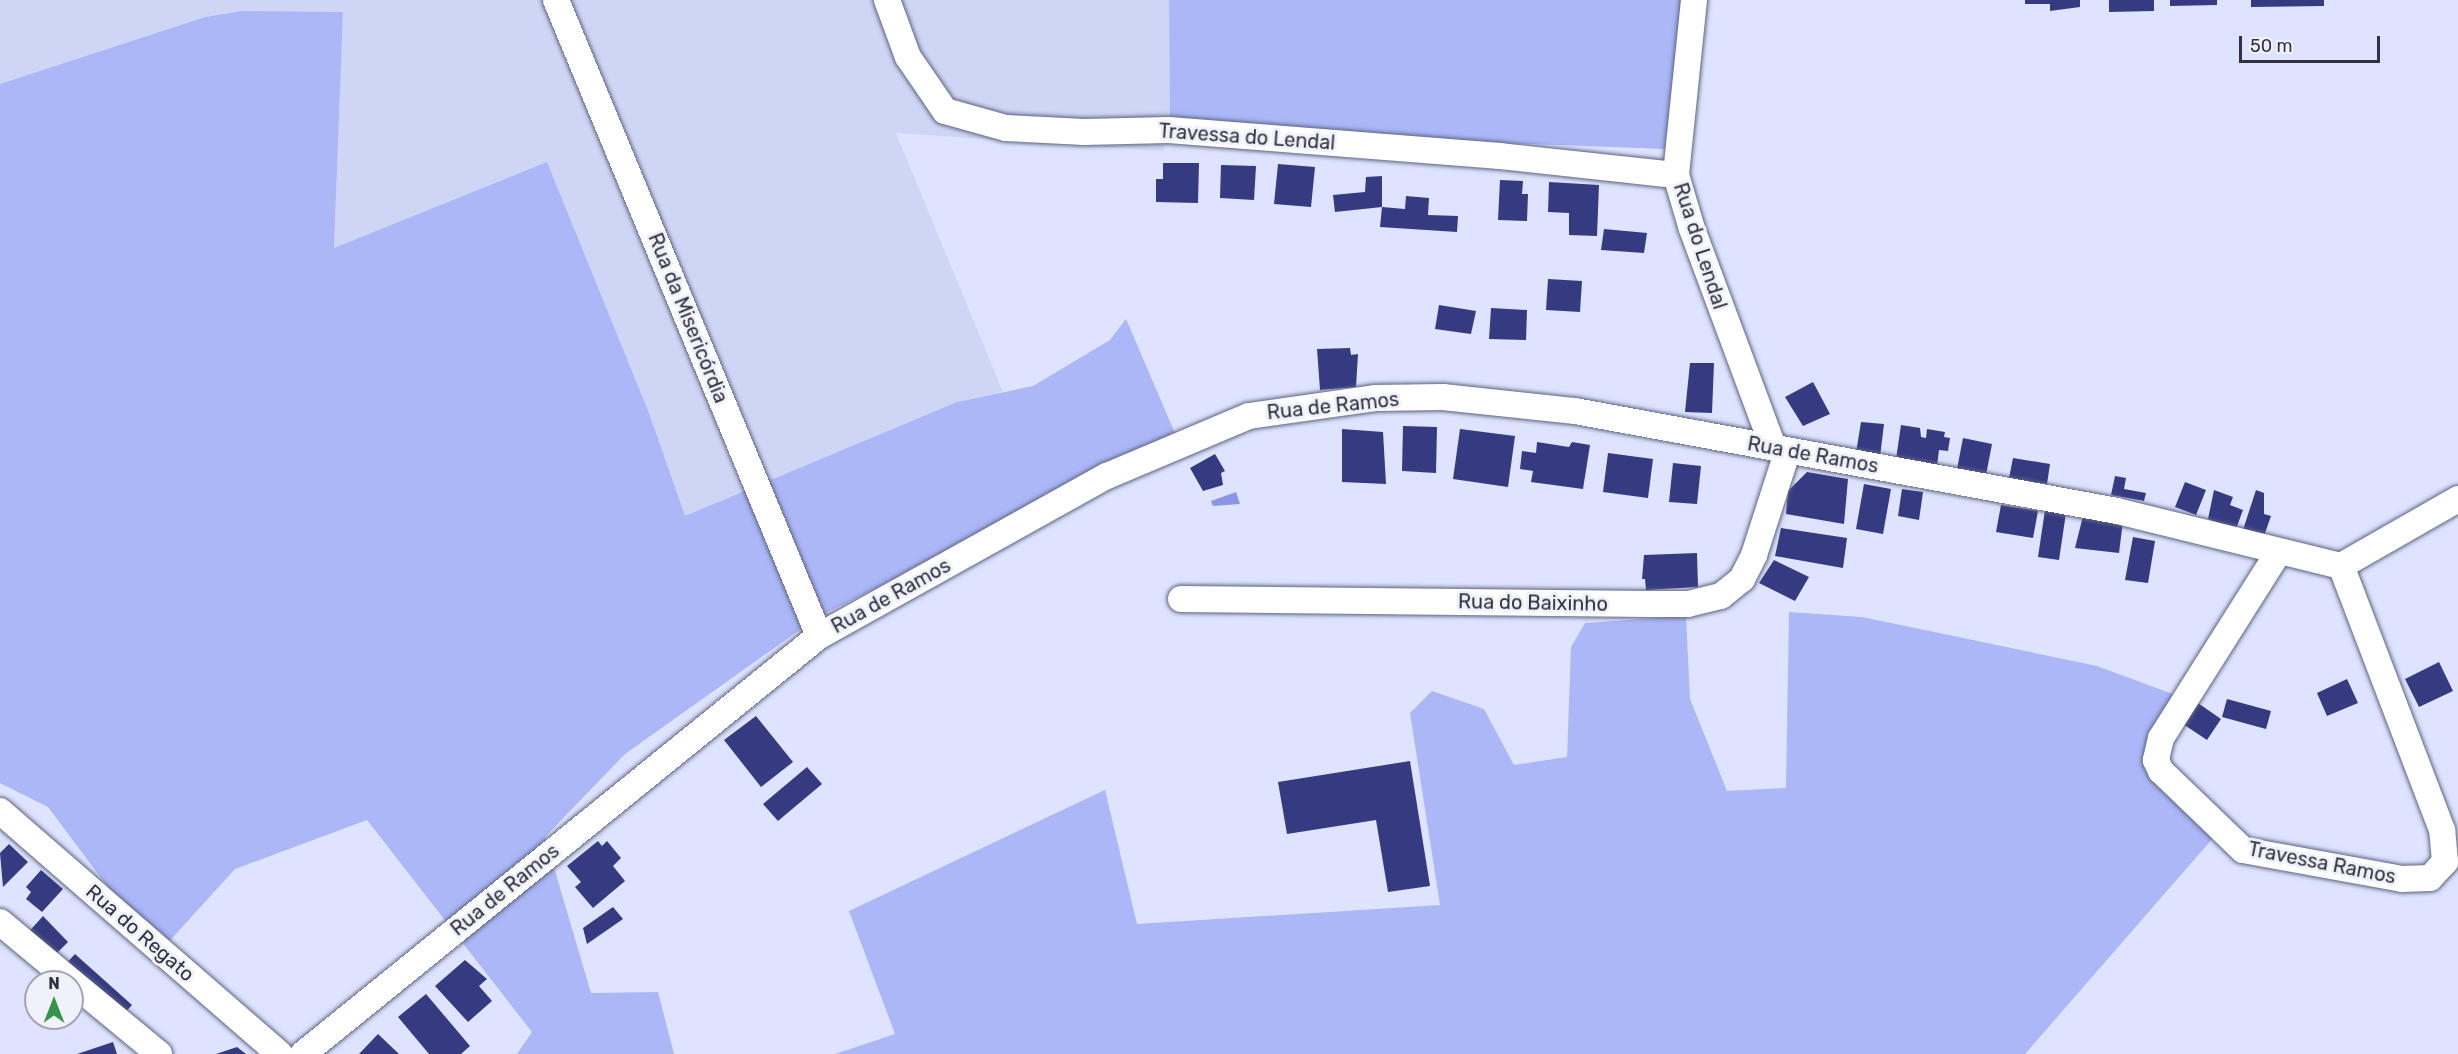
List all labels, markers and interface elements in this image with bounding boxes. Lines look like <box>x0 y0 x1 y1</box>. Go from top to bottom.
scale bar <box>2242 24 2383 62</box>
text: 50 m <box>2250 35 2293 57</box>
street label: Travessa do Lendal <box>1158 119 1336 155</box>
street label: Rua do Lendal <box>1668 180 1732 312</box>
street label: Rua da Misericórdia <box>643 230 733 406</box>
street label: Rua de Ramos <box>1266 387 1400 425</box>
street label: Rua de Ramos <box>1746 432 1880 478</box>
street label: Rua de Ramos <box>827 553 955 639</box>
street label: Rua do Baixinho <box>1458 590 1608 616</box>
street label: Travessa Ramos <box>2246 837 2398 889</box>
street label: Rua de Ramos <box>446 839 564 941</box>
street label: Rua do Regato <box>81 879 199 987</box>
north arrow <box>24 970 84 1030</box>
text: N <box>48 974 60 993</box>

